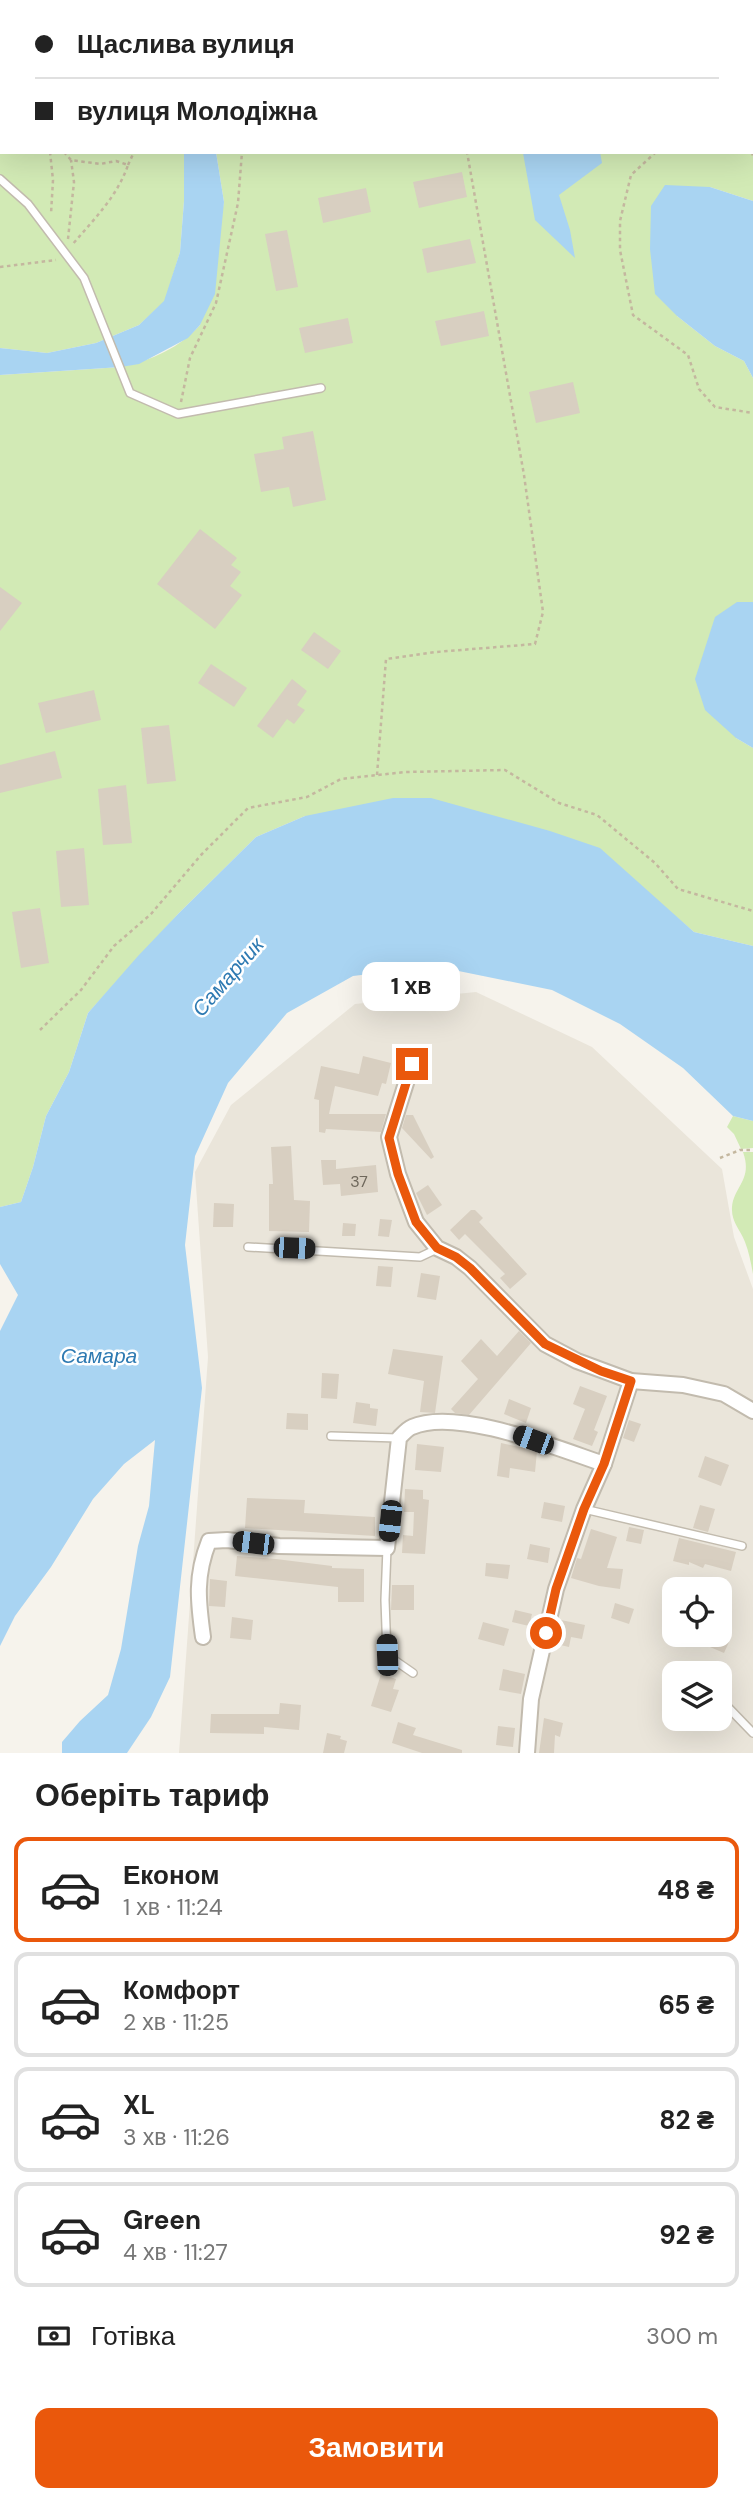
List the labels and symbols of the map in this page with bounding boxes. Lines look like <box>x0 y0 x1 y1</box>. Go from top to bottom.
water label: Самарчик <box>186 931 271 1023</box>
callout: 1 хв <box>363 962 461 1012</box>
route end <box>396 1048 428 1080</box>
house number: 37 <box>350 1171 368 1192</box>
car <box>273 1237 316 1259</box>
water label: Самара <box>61 1342 137 1370</box>
car <box>510 1423 557 1457</box>
car <box>378 1499 403 1543</box>
car <box>231 1530 276 1556</box>
route start <box>530 1617 562 1649</box>
car <box>376 1634 399 1676</box>

